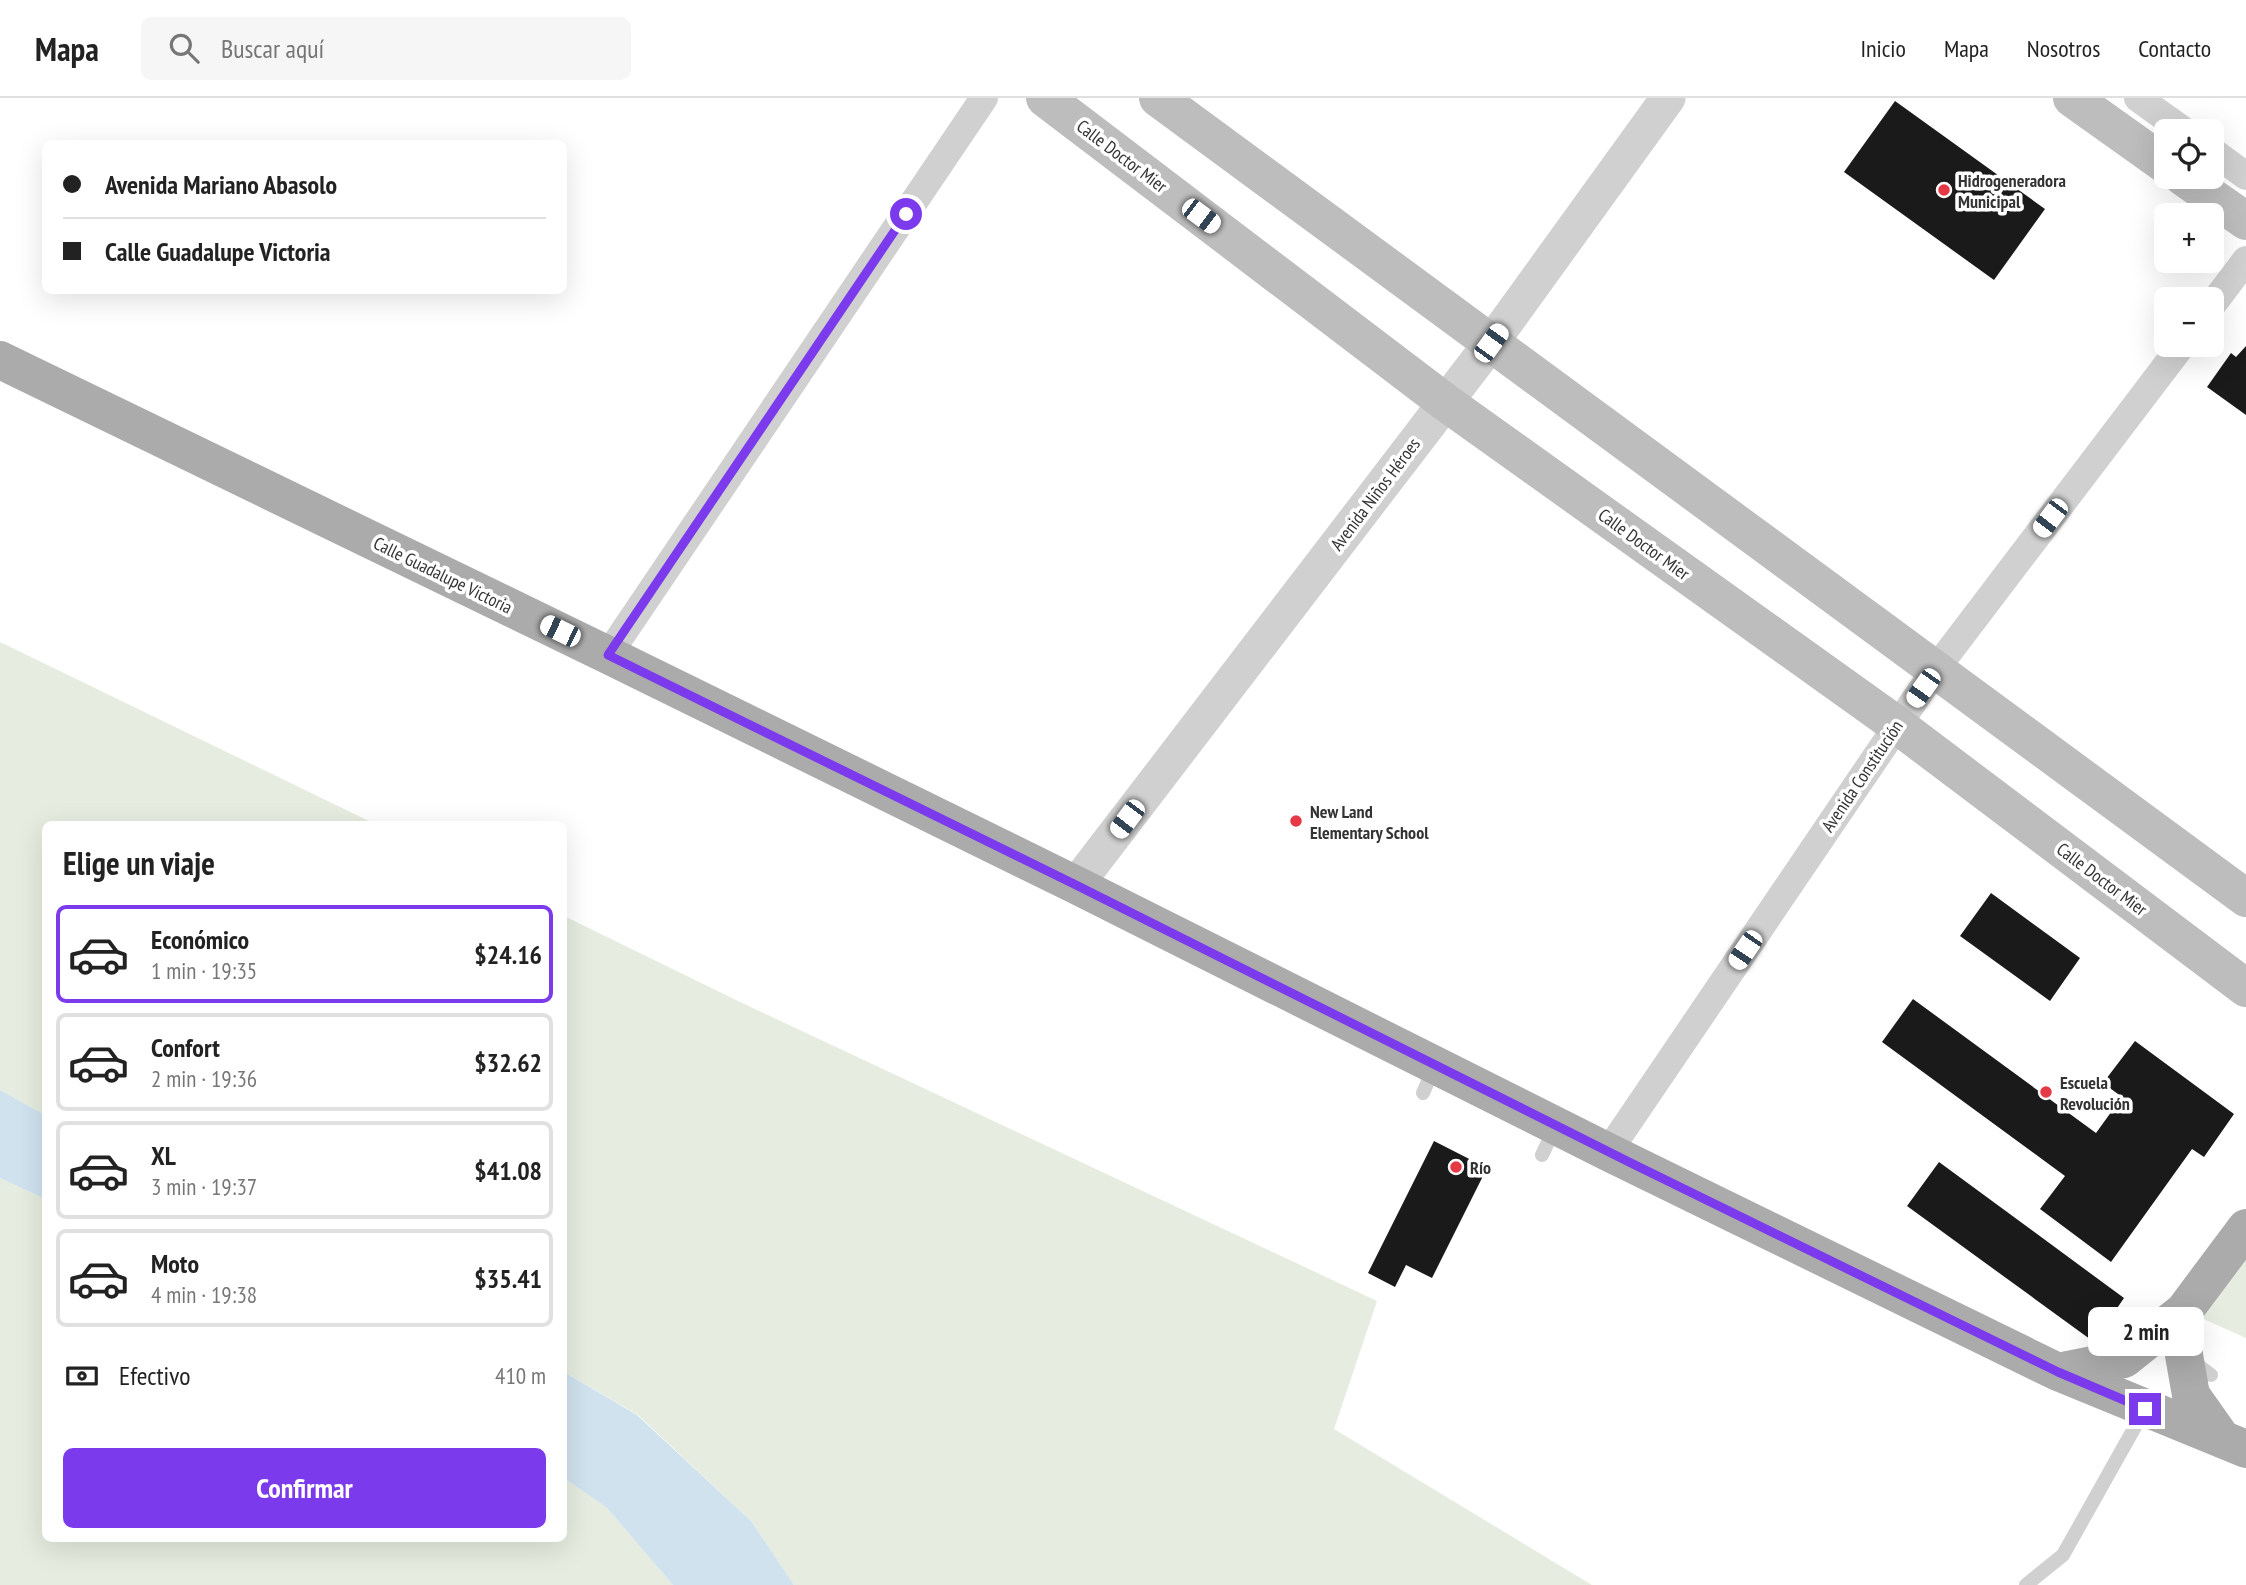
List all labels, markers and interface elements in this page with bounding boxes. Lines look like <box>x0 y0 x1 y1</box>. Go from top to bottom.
search box <box>141 17 631 80</box>
text: Mapa <box>35 27 99 70</box>
icon: search <box>165 29 203 67</box>
text: Buscar aquí <box>221 32 324 65</box>
text: Inicio <box>1860 33 1906 64</box>
text: Mapa <box>1944 33 1989 64</box>
text: Nosotros <box>2027 33 2100 64</box>
text: Contacto <box>2138 33 2211 64</box>
street label: Calle Doctor Mier <box>1072 114 1172 198</box>
map controls <box>2154 119 2224 357</box>
button: locate <box>2154 119 2224 189</box>
text: Avenida Mariano Abasolo <box>105 168 337 201</box>
place label: Hidrogeneradora Municipal <box>1958 169 2066 213</box>
marker: Hidrogeneradora Municipal <box>1936 182 1952 198</box>
car <box>1178 195 1225 237</box>
route start <box>890 198 922 230</box>
button: + <box>2154 203 2224 273</box>
text: Calle Guadalupe Victoria <box>105 235 331 268</box>
button: − <box>2154 287 2224 357</box>
car <box>1471 320 1512 366</box>
street label: Avenida Niños Héroes <box>1325 433 1425 555</box>
car <box>2029 495 2072 541</box>
street label: Calle Doctor Mier <box>1594 503 1694 585</box>
street label: Calle Guadalupe Victoria <box>370 531 516 619</box>
car <box>537 612 584 650</box>
car <box>1903 665 1944 711</box>
street label: Avenida Constitución <box>1816 716 1908 836</box>
car <box>1106 796 1149 842</box>
place label: New Land Elementary School <box>1310 800 1429 844</box>
marker: New Land Elementary School <box>1288 813 1304 829</box>
street label: Calle Doctor Mier <box>2052 837 2152 921</box>
text: Elige un viaje <box>63 842 215 884</box>
icon: car <box>67 923 130 986</box>
text: Económico <box>151 923 249 956</box>
car <box>1725 927 1766 973</box>
text: $24.16 <box>474 938 542 971</box>
text: 1 min · 19:35 <box>151 956 257 985</box>
icon: car <box>67 1031 130 1094</box>
text: Confort <box>151 1031 220 1064</box>
text: $32.62 <box>474 1046 542 1079</box>
text: 2 min · 19:36 <box>151 1064 257 1093</box>
place label: Escuela Revolución <box>2060 1071 2130 1115</box>
marker: Escuela Revolución <box>2038 1084 2054 1100</box>
icon: car <box>67 1139 130 1202</box>
text: XL <box>151 1139 176 1172</box>
text: $41.08 <box>474 1154 542 1187</box>
place label: Río <box>1470 1156 1491 1179</box>
marker: Río <box>1448 1159 1464 1175</box>
text: 3 min · 19:37 <box>151 1172 257 1201</box>
icon: car <box>67 1247 130 1310</box>
text: Moto <box>151 1247 199 1280</box>
text: $35.41 <box>474 1262 542 1295</box>
text: 4 min · 19:38 <box>151 1280 257 1309</box>
callout: 2 min <box>2087 1308 2203 1356</box>
text: 2 min <box>2123 1317 2169 1346</box>
icon: cash <box>63 1357 101 1395</box>
text: Efectivo <box>119 1359 191 1392</box>
text: 410 m <box>495 1361 546 1390</box>
route end <box>2129 1393 2161 1425</box>
button: Confirmar <box>63 1448 546 1528</box>

